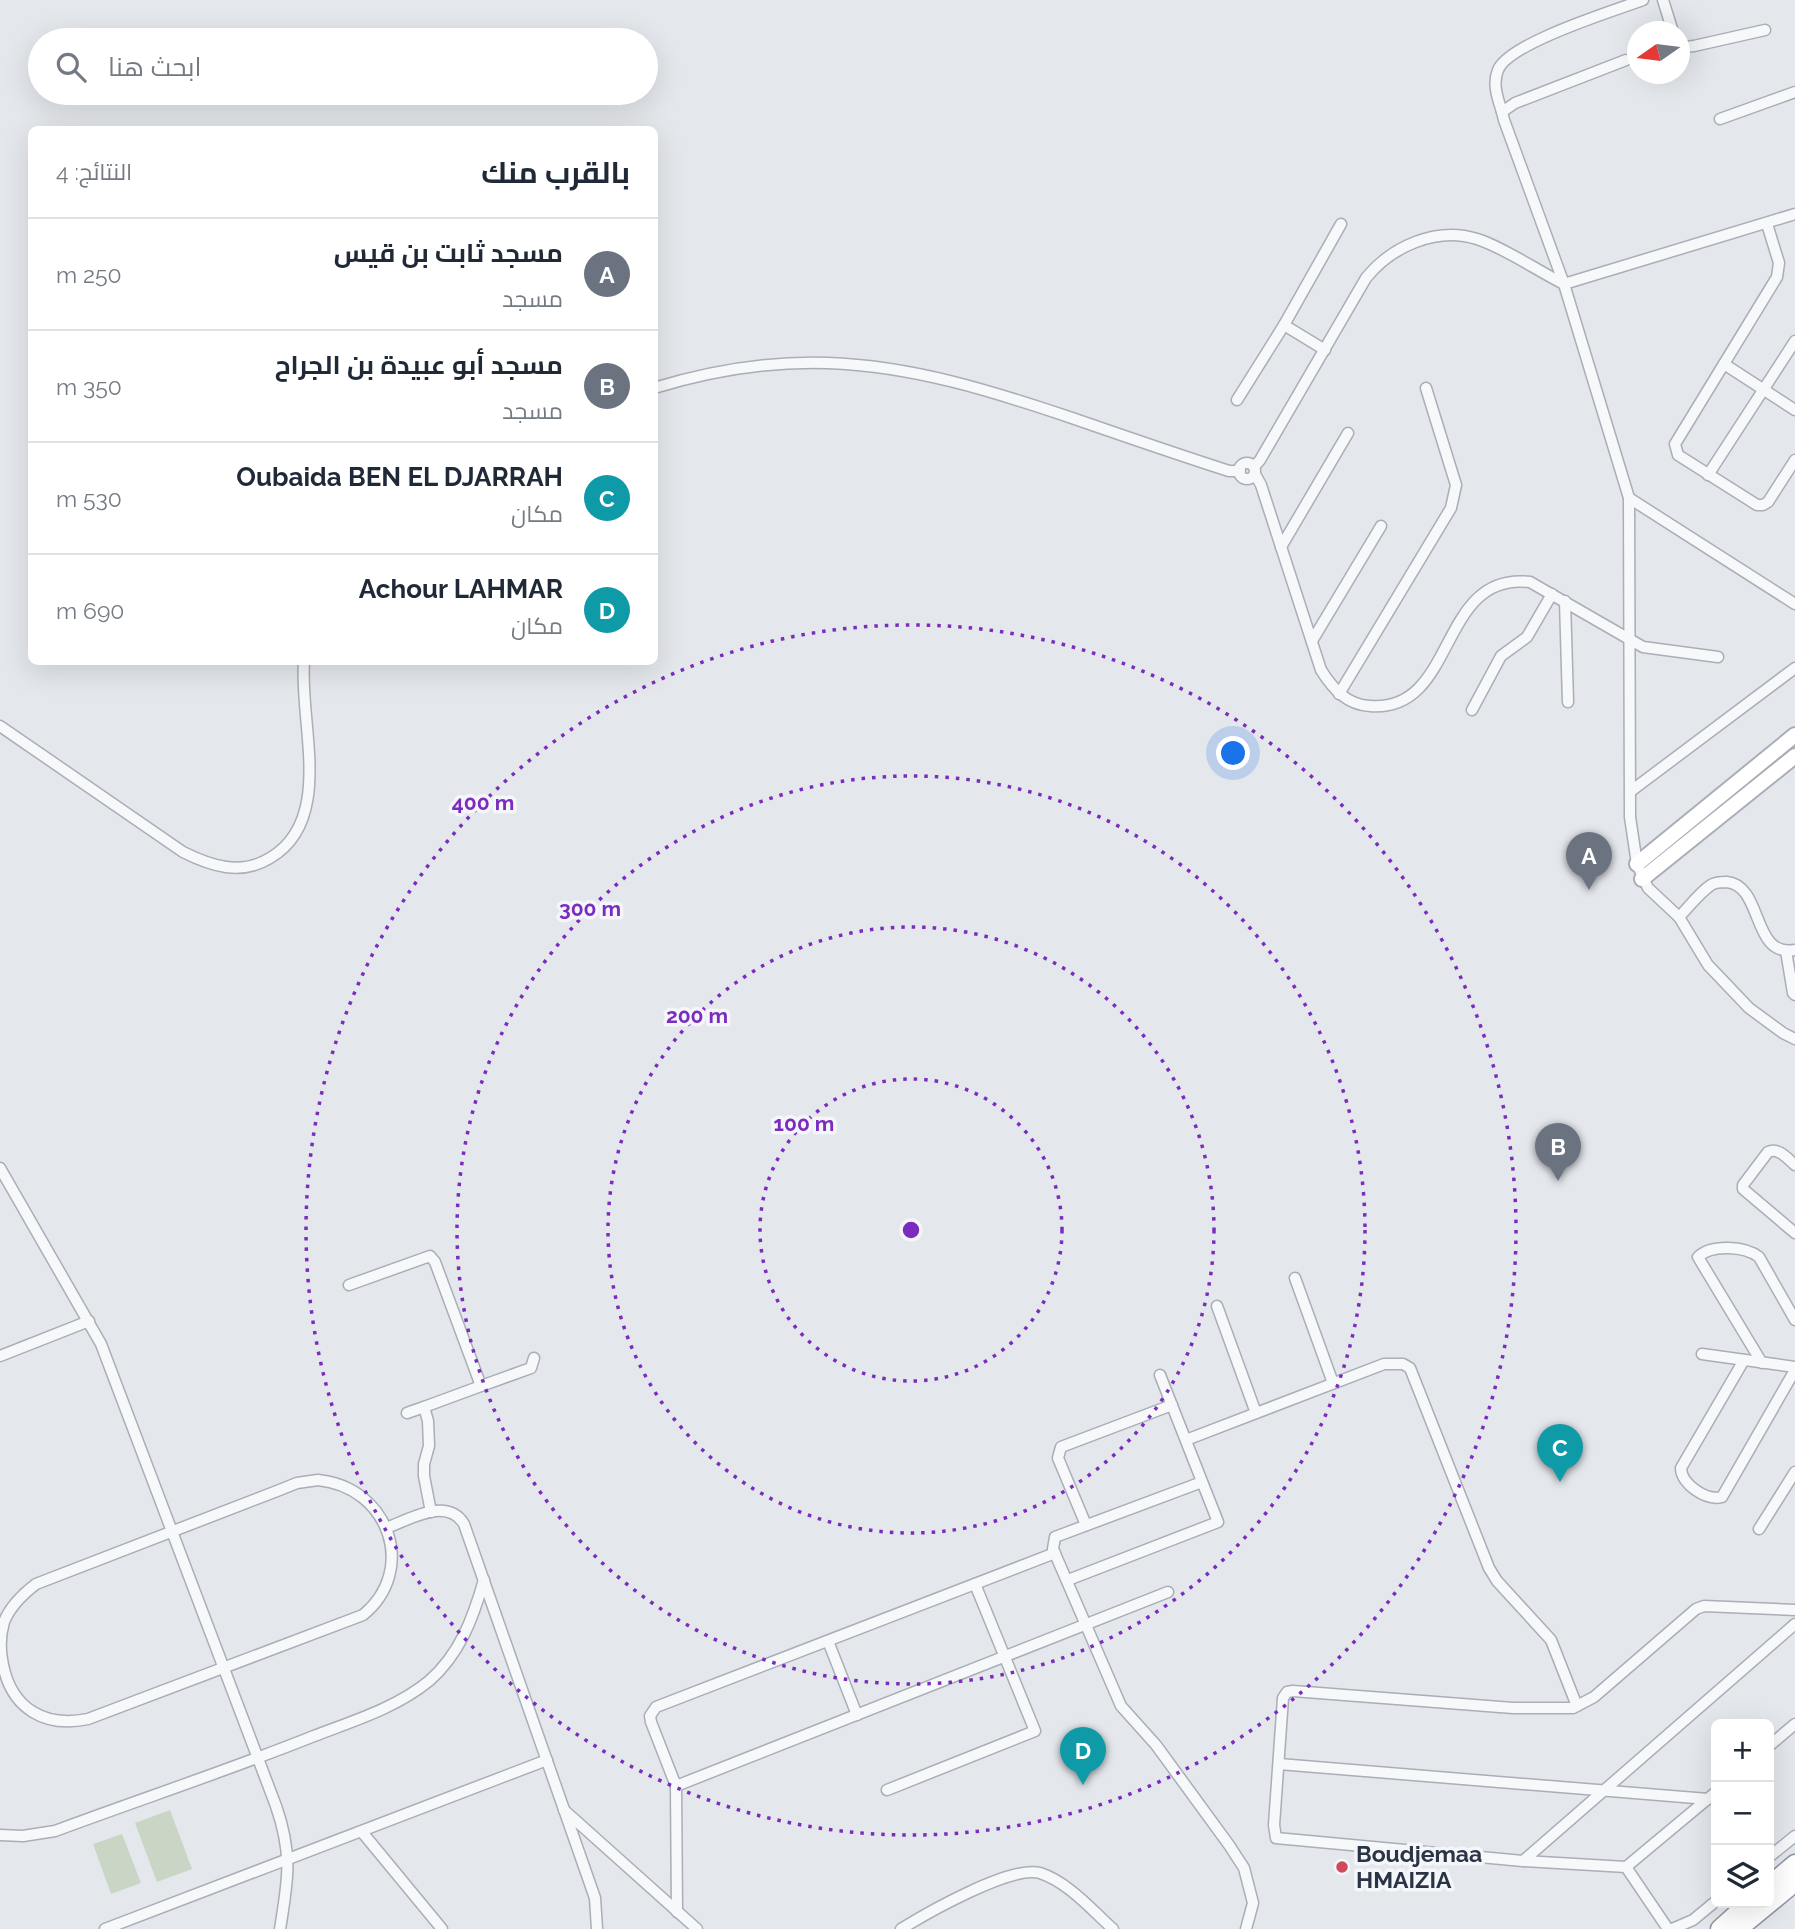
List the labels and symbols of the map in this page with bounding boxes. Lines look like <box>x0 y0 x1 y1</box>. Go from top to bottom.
north arrow <box>1627 21 1690 84</box>
your location <box>1216 736 1250 770</box>
text: 400 m <box>452 790 514 815</box>
pin: A <box>1566 832 1612 890</box>
text: 300 m <box>559 896 621 921</box>
text: 200 m <box>666 1003 728 1028</box>
text: 100 m <box>774 1111 834 1136</box>
pin: B <box>1535 1123 1581 1181</box>
centre of rings <box>899 1218 923 1242</box>
pin: C <box>1537 1424 1583 1482</box>
pin: D <box>1060 1727 1106 1785</box>
place label: Boudjemaa HMAIZIA <box>1356 1840 1482 1893</box>
marker: Boudjemaa HMAIZIA <box>1334 1859 1350 1875</box>

